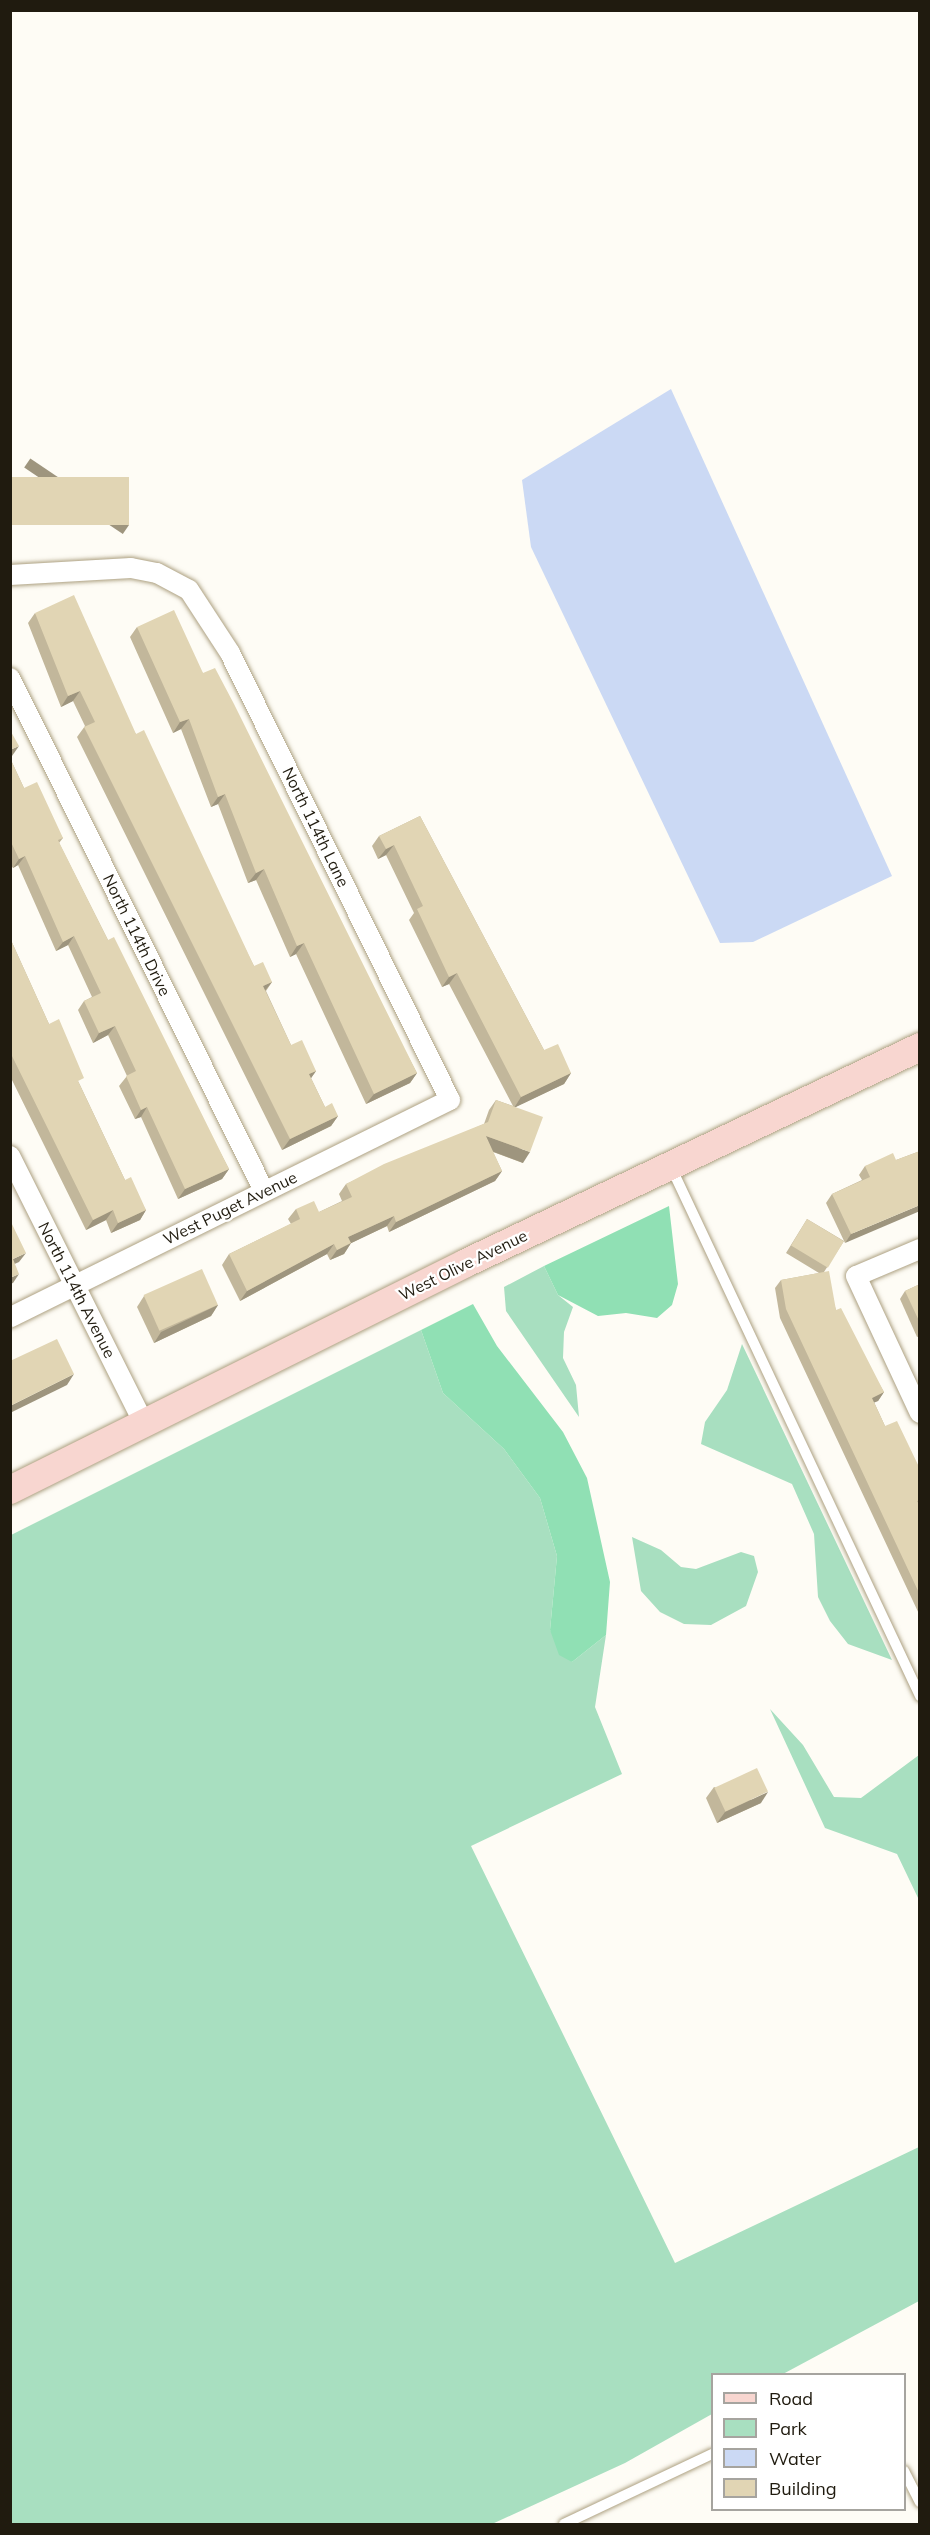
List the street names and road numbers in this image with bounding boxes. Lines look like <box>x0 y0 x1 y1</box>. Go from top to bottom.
street label: North 114th Lane <box>279 764 353 890</box>
street label: North 114th Drive <box>99 871 175 999</box>
street label: West Puget Avenue <box>160 1167 300 1249</box>
street label: North 114th Avenue <box>34 1219 120 1361</box>
street label: West Olive Avenue <box>396 1226 530 1304</box>

